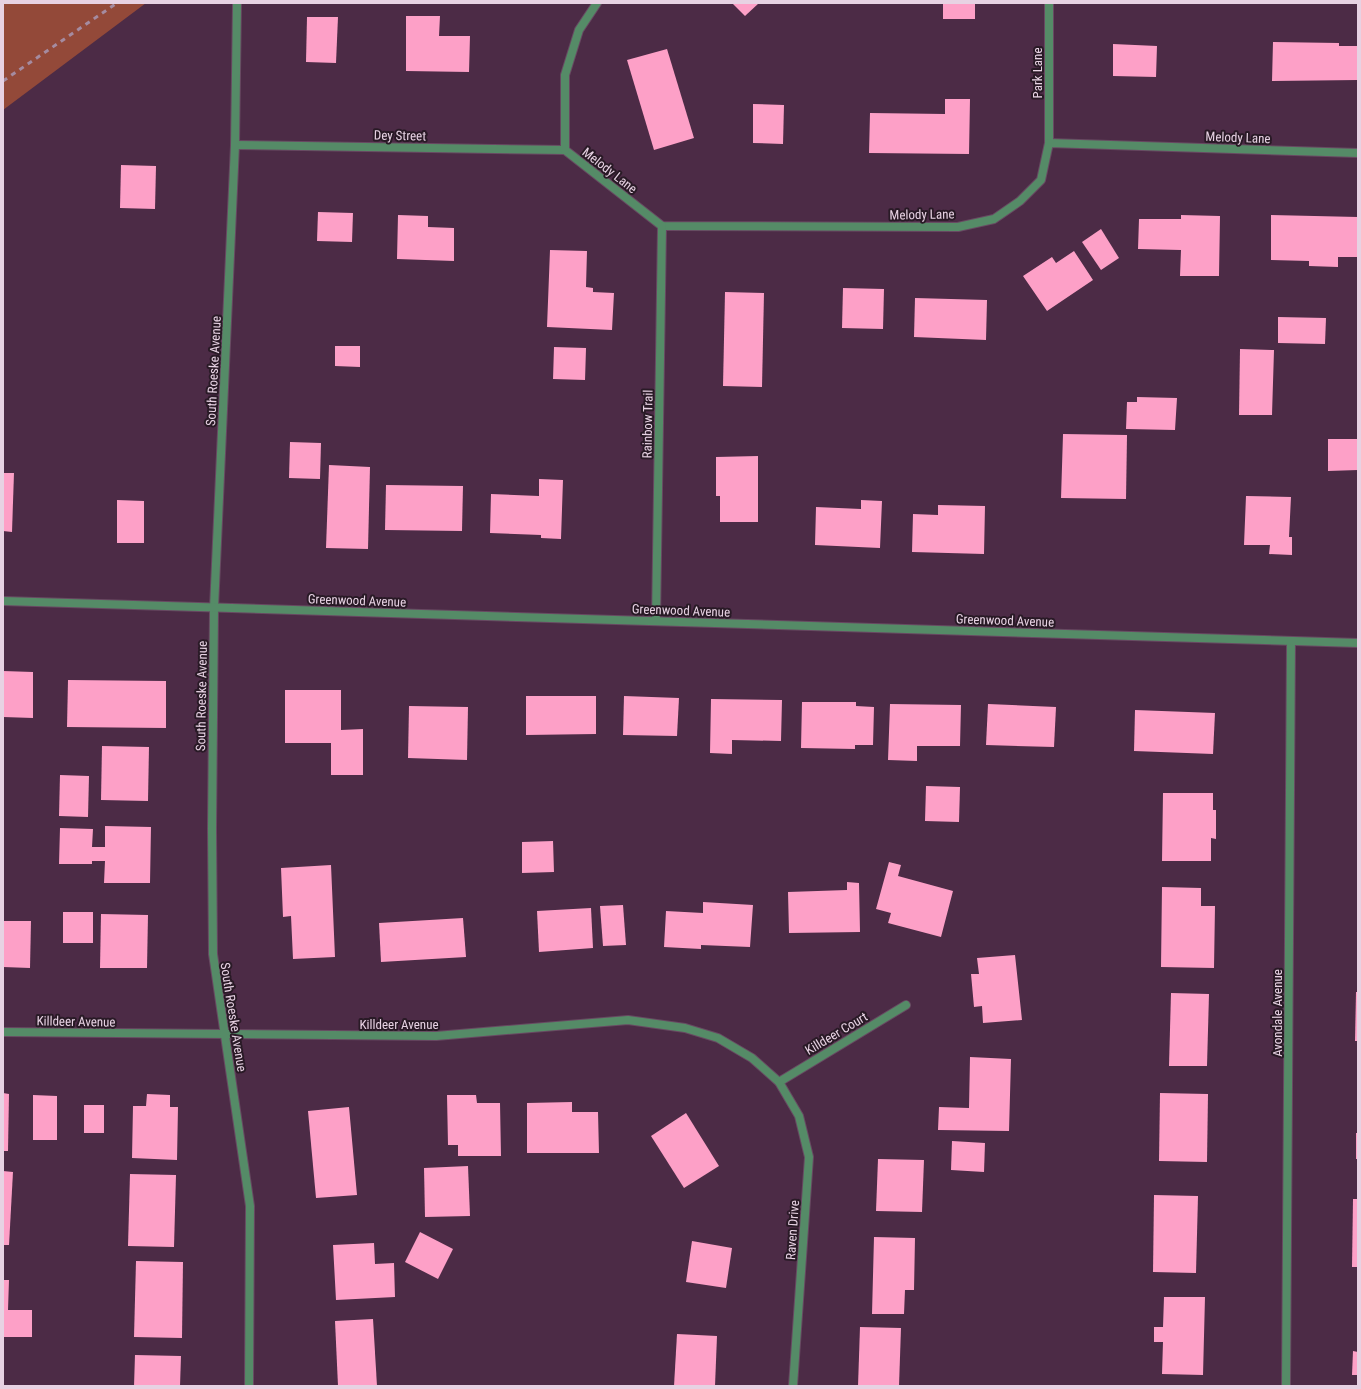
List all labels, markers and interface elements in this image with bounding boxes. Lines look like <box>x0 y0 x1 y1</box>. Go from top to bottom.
street label: Park Lane <box>1030 48 1045 98</box>
street label: Dey Street <box>374 128 426 143</box>
street label: Melody Lane <box>1205 129 1271 146</box>
street label: Melody Lane <box>579 144 640 196</box>
street label: Melody Lane <box>889 206 955 223</box>
street label: South Roeske Avenue <box>203 316 224 427</box>
street label: Rainbow Trail <box>639 390 656 458</box>
street label: Greenwood Avenue <box>308 591 406 610</box>
street label: Greenwood Avenue <box>632 601 730 620</box>
street label: Greenwood Avenue <box>956 611 1054 630</box>
street label: South Roeske Avenue <box>193 641 210 751</box>
street label: South Roeske Avenue <box>217 961 250 1073</box>
street label: Avondale Avenue <box>1270 969 1285 1057</box>
street label: Killdeer Court <box>802 1009 870 1058</box>
street label: Killdeer Avenue <box>36 1013 116 1030</box>
street label: Killdeer Avenue <box>359 1017 439 1032</box>
street label: Raven Drive <box>783 1200 802 1260</box>

